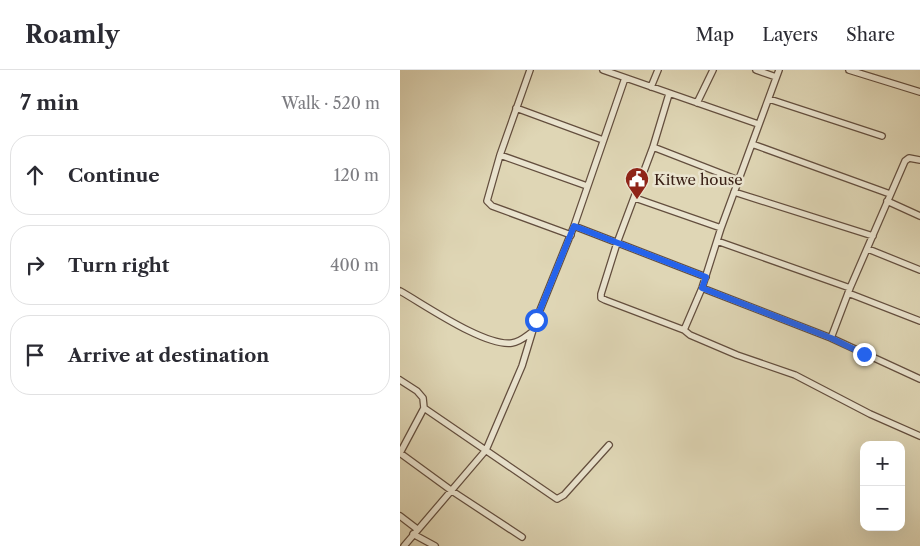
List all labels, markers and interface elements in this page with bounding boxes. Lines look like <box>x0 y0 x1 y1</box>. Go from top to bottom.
text: Roamly <box>25 20 119 49</box>
text: Map <box>696 24 734 46</box>
text: Layers <box>762 24 818 46</box>
text: Share <box>846 24 895 46</box>
text: 7 min <box>20 90 79 115</box>
text: Walk · 520 m <box>282 93 380 113</box>
icon: ahead <box>21 161 49 189</box>
text: Continue <box>68 164 160 187</box>
text: 120 m <box>334 165 379 185</box>
public building icon: Kitwe house <box>624 166 650 200</box>
place label: Kitwe house <box>654 170 743 189</box>
icon: right <box>21 251 49 279</box>
text: Turn right <box>68 254 169 277</box>
text: 400 m <box>330 255 379 275</box>
route start <box>525 309 548 332</box>
icon: arrive <box>21 341 49 369</box>
route end <box>853 343 876 366</box>
text: Arrive at destination <box>68 344 269 367</box>
map controls <box>860 441 905 531</box>
button: + <box>860 441 905 486</box>
button: − <box>860 486 905 531</box>

